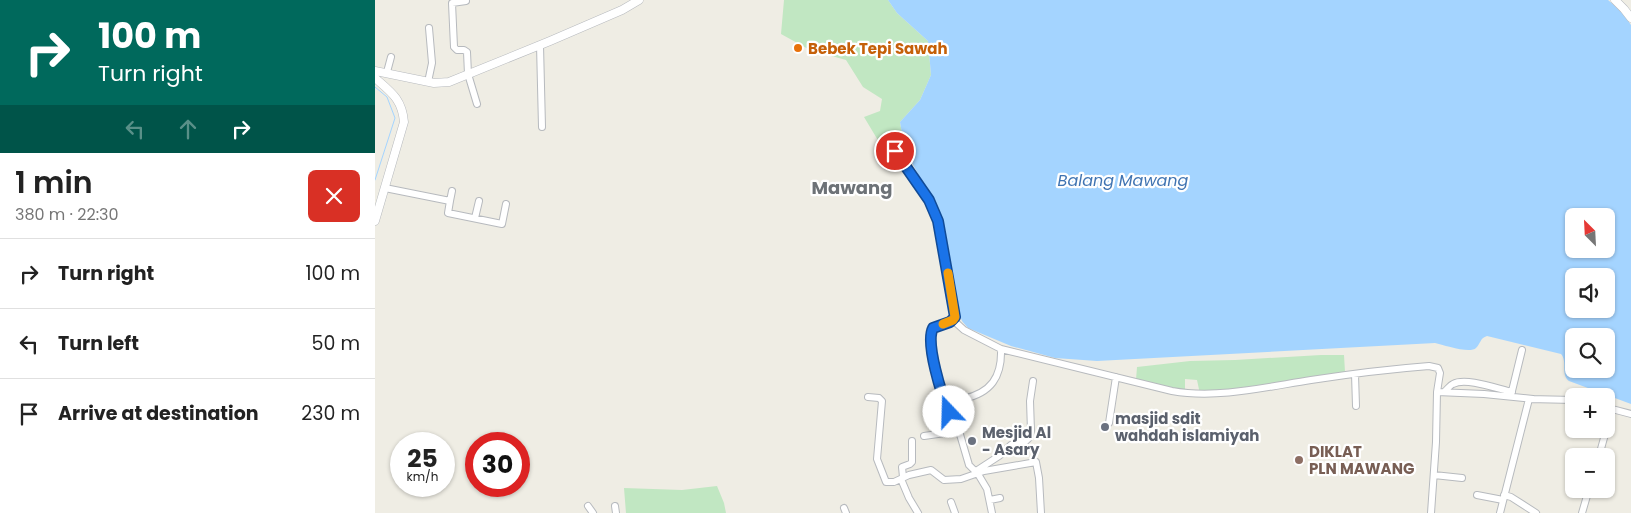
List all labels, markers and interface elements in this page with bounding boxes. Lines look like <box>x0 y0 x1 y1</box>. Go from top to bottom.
text: 100 m <box>98 11 201 60</box>
icon: right <box>15 20 80 85</box>
place label: Bebek Tepi Sawah <box>808 38 948 59</box>
marker: Bebek Tepi Sawah <box>792 42 804 54</box>
text: Turn right <box>98 58 203 89</box>
icon: left <box>121 115 149 143</box>
icon: ahead <box>174 115 202 143</box>
icon: right <box>227 115 255 143</box>
pin <box>874 130 916 172</box>
icon: arrive <box>881 137 909 165</box>
text: 1 min <box>15 161 93 204</box>
water label: Balang Mawang <box>1058 169 1189 192</box>
button: close <box>308 170 360 222</box>
district label: Mawang <box>812 175 892 200</box>
text: 380 m · 22:30 <box>15 203 119 226</box>
north arrow <box>1565 208 1615 258</box>
map controls <box>1565 208 1615 498</box>
icon: right <box>15 260 43 288</box>
text: Turn right <box>58 260 154 287</box>
text: 100 m <box>305 260 360 287</box>
button: sound <box>1565 268 1615 318</box>
button: search <box>1565 328 1615 378</box>
icon: left <box>15 330 43 358</box>
text: Turn left <box>58 330 139 357</box>
text: 50 m <box>311 330 360 357</box>
position arrow <box>922 385 974 437</box>
button: + <box>1565 388 1615 438</box>
icon: arrive <box>15 400 43 428</box>
text: Arrive at destination <box>58 400 259 427</box>
text: 230 m <box>301 400 360 427</box>
place label: masjid sdit wahdah islamiyah <box>1115 408 1259 446</box>
marker: masjid sdit wahdah islamiyah <box>1099 421 1111 433</box>
place label: Mesjid Al - Asary <box>982 422 1051 460</box>
speed limit sign: 30 <box>465 432 530 497</box>
marker: Mesjid Al - Asary <box>966 435 978 447</box>
text: 25 <box>407 441 438 476</box>
place label: DIKLAT PLN MAWANG <box>1309 441 1414 479</box>
button: − <box>1565 448 1615 498</box>
marker: DIKLAT PLN MAWANG <box>1293 454 1305 466</box>
text: km/h <box>407 468 438 485</box>

